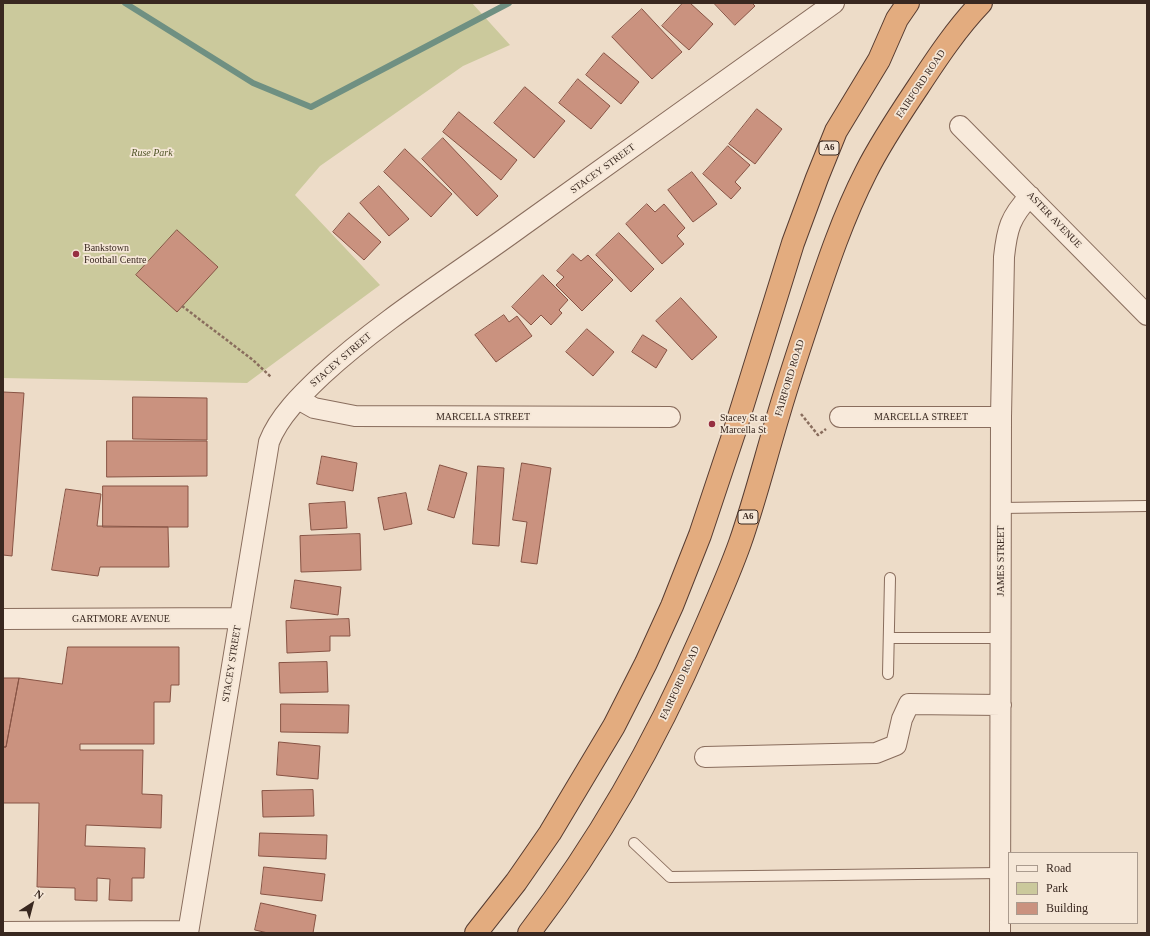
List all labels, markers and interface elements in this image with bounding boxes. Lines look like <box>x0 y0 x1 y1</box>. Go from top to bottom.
street label: FAIRFORD ROAD <box>894 48 948 120</box>
street label: STACEY STREET <box>568 141 638 197</box>
road number: A6 <box>819 141 839 155</box>
park label: Ruse Park <box>131 147 173 159</box>
street label: ASTER AVENUE <box>1024 189 1084 251</box>
place label: Bankstown Football Centre <box>84 242 146 266</box>
marker: Bankstown Football Centre <box>71 249 81 259</box>
street label: STACEY STREET <box>308 330 374 390</box>
street label: FAIRFORD ROAD <box>773 338 807 418</box>
street label: MARCELLA STREET <box>436 411 530 423</box>
street label: MARCELLA STREET <box>874 411 968 423</box>
place label: Stacey St at Marcella St <box>720 412 767 436</box>
marker: Stacey St at Marcella St <box>707 419 717 429</box>
road number: A6 <box>738 510 758 524</box>
street label: JAMES STREET <box>995 526 1007 596</box>
street label: GARTMORE AVENUE <box>72 613 170 625</box>
street label: STACEY STREET <box>220 625 244 703</box>
street label: FAIRFORD ROAD <box>658 644 702 722</box>
legend <box>1008 852 1138 924</box>
text: Road <box>1046 861 1071 875</box>
text: Park <box>1046 881 1068 895</box>
north arrow <box>12 884 52 924</box>
text: N <box>32 887 46 901</box>
text: Building <box>1046 901 1088 915</box>

